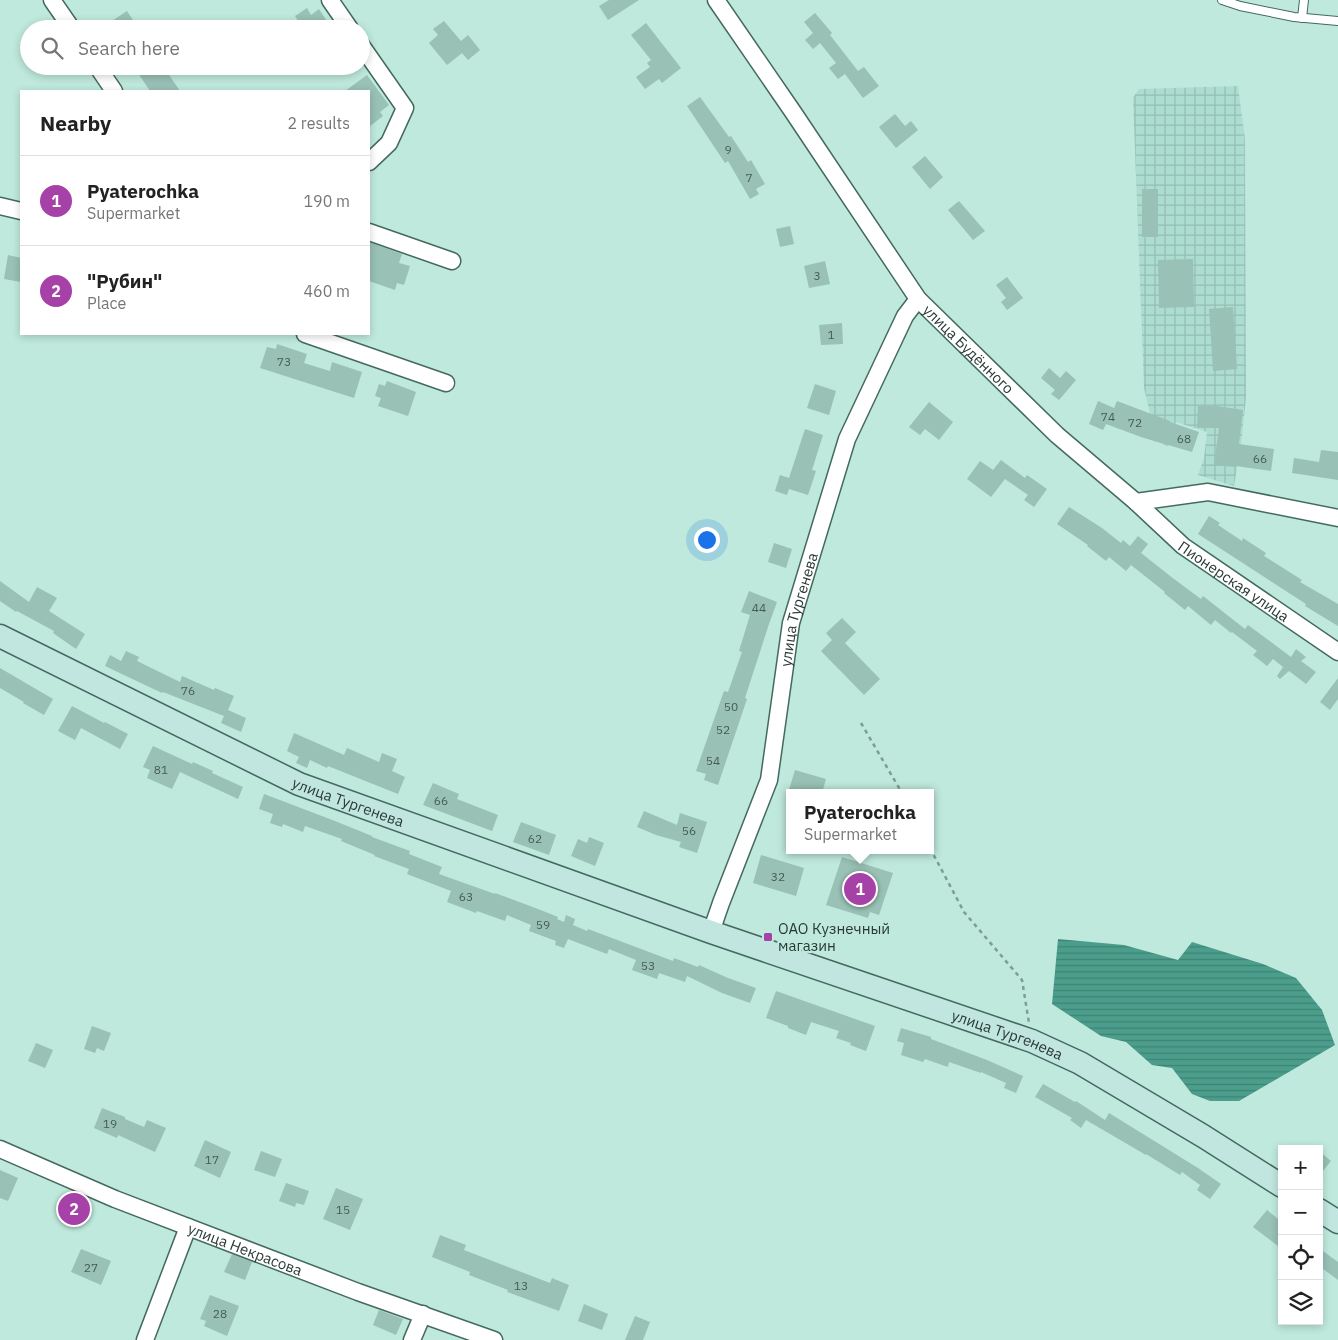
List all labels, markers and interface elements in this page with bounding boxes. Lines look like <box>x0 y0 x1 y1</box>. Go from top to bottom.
search box <box>20 20 370 75</box>
icon: search <box>38 34 66 62</box>
text: Search here <box>78 36 180 60</box>
text: Nearby <box>40 109 111 137</box>
text: 2 results <box>287 113 350 133</box>
house number: 9 <box>724 142 732 157</box>
house number: 7 <box>745 170 753 185</box>
text: Pyaterochka <box>87 179 199 203</box>
text: 1 <box>51 191 61 211</box>
text: 190 m <box>303 191 350 211</box>
text: Supermarket <box>87 203 180 223</box>
house number: 3 <box>813 268 821 283</box>
text: "Рубин" <box>87 269 162 293</box>
text: 2 <box>51 281 61 301</box>
text: 460 m <box>303 281 350 301</box>
text: Place <box>87 293 126 313</box>
street label: улица Будённого <box>919 300 1018 397</box>
house number: 1 <box>827 327 835 342</box>
house number: 73 <box>277 354 291 369</box>
house number: 74 <box>1101 409 1115 424</box>
house number: 72 <box>1128 415 1142 430</box>
house number: 68 <box>1177 431 1191 446</box>
house number: 66 <box>1253 451 1267 466</box>
your location <box>694 527 720 553</box>
street label: Пионерская улица <box>1175 536 1293 625</box>
street label: улица Тургенева <box>776 550 821 668</box>
house number: 44 <box>752 600 766 615</box>
house number: 76 <box>181 683 195 698</box>
house number: 50 <box>724 699 738 714</box>
house number: 52 <box>716 722 730 737</box>
house number: 54 <box>706 753 720 768</box>
house number: 81 <box>154 762 168 777</box>
street label: улица Тургенева <box>289 773 407 830</box>
popup <box>786 789 934 854</box>
house number: 66 <box>434 793 448 808</box>
text: Pyaterochka <box>804 800 916 824</box>
house number: 56 <box>682 823 696 838</box>
text: Supermarket <box>804 824 897 844</box>
house number: 62 <box>528 831 542 846</box>
house number: 32 <box>771 869 785 884</box>
pin: 1 <box>844 870 876 908</box>
house number: 63 <box>459 889 473 904</box>
house number: 59 <box>536 917 550 932</box>
place label: ОАО Кузнечный магазин <box>778 919 890 955</box>
marker: ОАО Кузнечный магазин <box>762 931 774 943</box>
house number: 53 <box>641 958 655 973</box>
street label: улица Тургенева <box>949 1005 1066 1063</box>
house number: 19 <box>103 1116 117 1131</box>
map controls <box>1278 1145 1323 1325</box>
button: + <box>1278 1145 1323 1190</box>
house number: 17 <box>205 1152 219 1167</box>
pin: 2 <box>58 1190 90 1228</box>
button: − <box>1278 1190 1323 1235</box>
house number: 15 <box>336 1202 350 1217</box>
street label: улица Некрасова <box>185 1218 305 1279</box>
button: locate <box>1278 1235 1323 1280</box>
house number: 27 <box>84 1260 98 1275</box>
house number: 13 <box>514 1278 528 1293</box>
button: layers <box>1278 1280 1323 1325</box>
house number: 28 <box>213 1306 227 1321</box>

